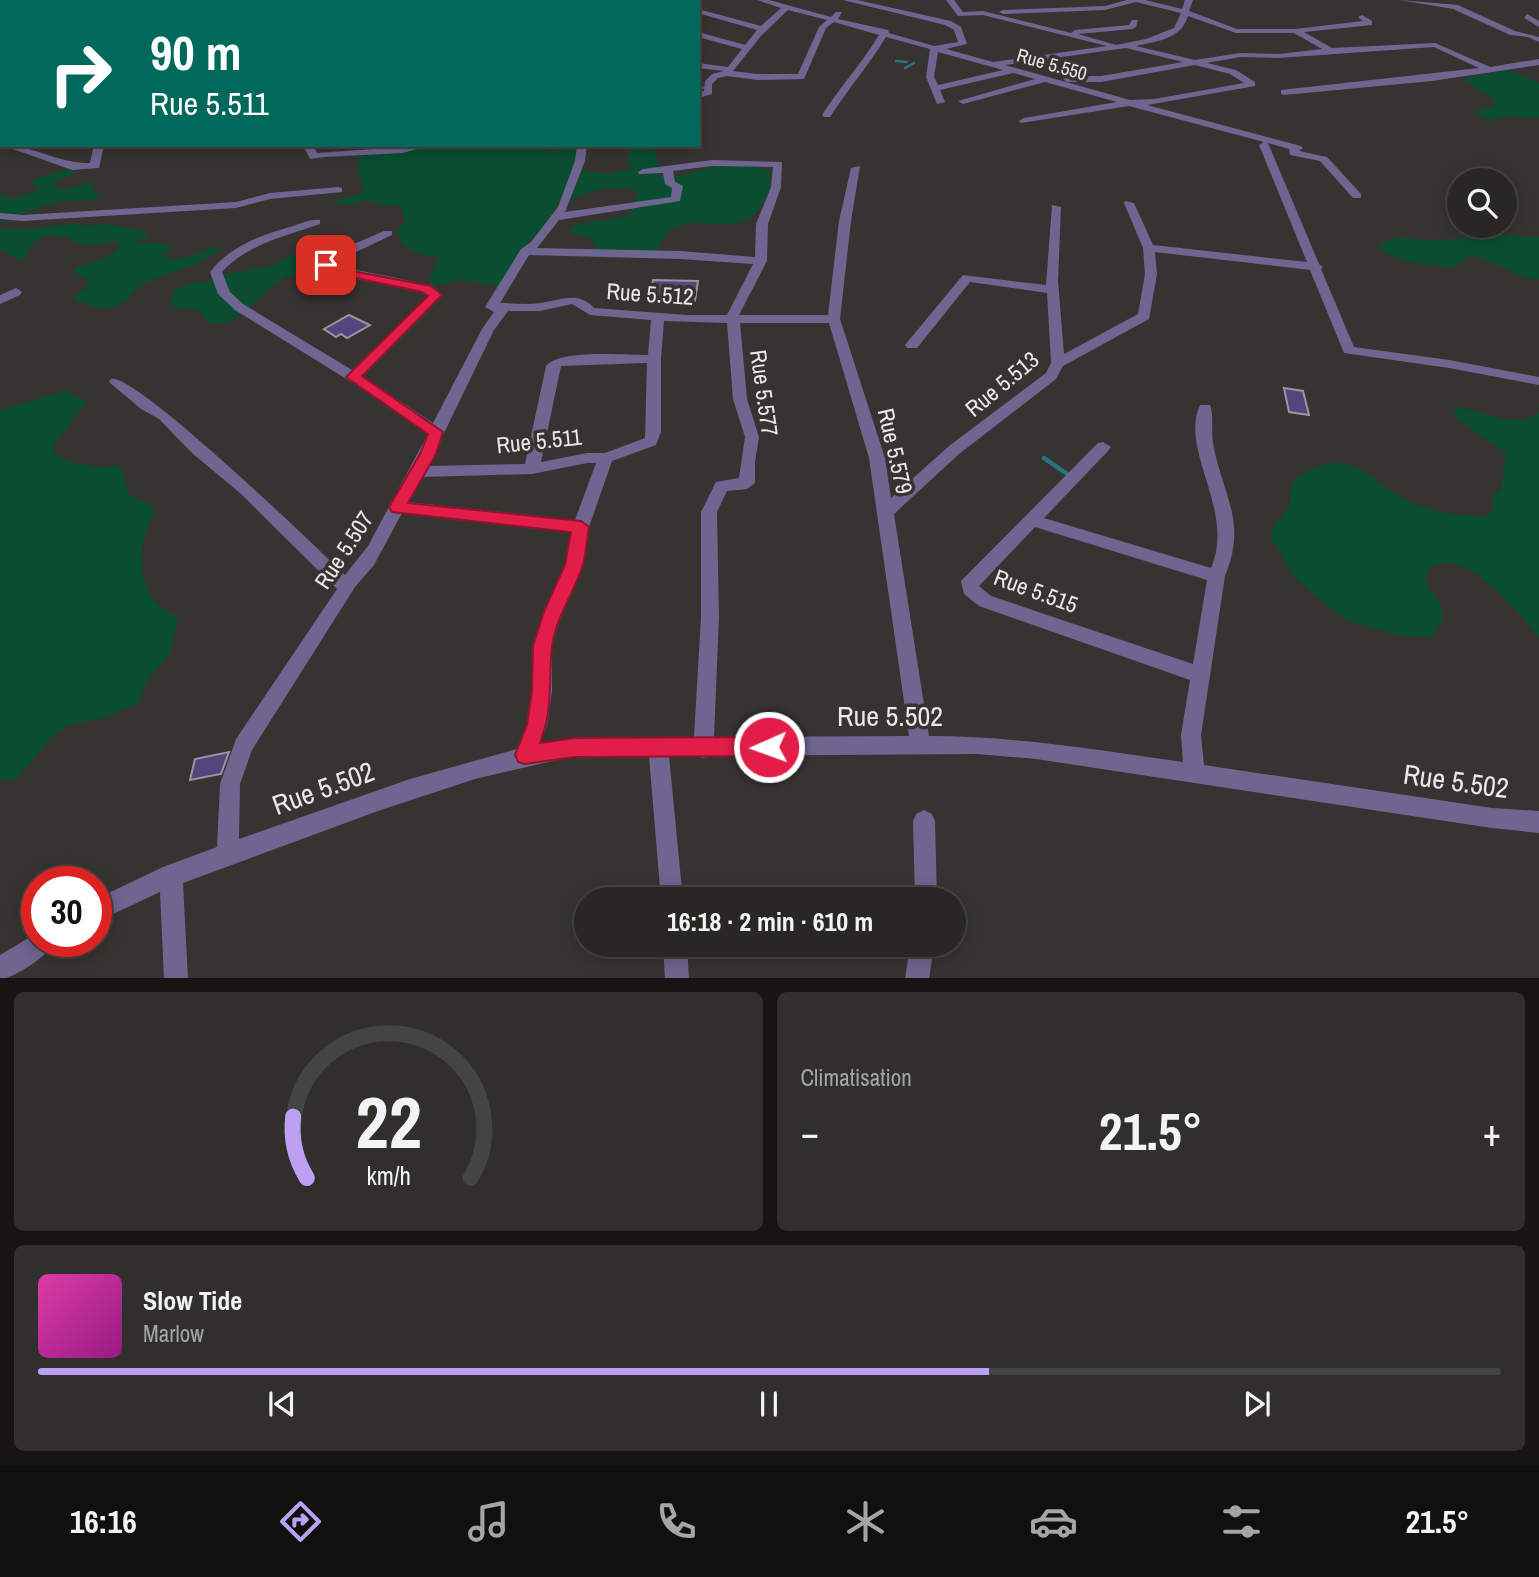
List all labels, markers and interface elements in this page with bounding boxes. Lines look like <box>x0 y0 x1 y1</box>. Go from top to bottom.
text: 90 m <box>150 19 242 85</box>
icon: right <box>35 28 126 119</box>
street label: Rue 5.550 <box>1014 42 1090 86</box>
text: Rue 5.511 <box>150 82 269 125</box>
map controls <box>1447 168 1517 238</box>
button: search <box>1447 168 1517 238</box>
pin <box>296 235 356 295</box>
icon: arrive <box>307 246 345 284</box>
street label: Rue 5.512 <box>606 275 695 312</box>
street label: Rue 5.513 <box>958 344 1045 423</box>
street label: Rue 5.577 <box>743 348 786 438</box>
street label: Rue 5.579 <box>871 405 920 497</box>
street label: Rue 5.511 <box>495 421 584 460</box>
street label: Rue 5.507 <box>307 505 380 595</box>
street label: Rue 5.515 <box>990 561 1082 620</box>
street label: Rue 5.502 <box>837 697 943 735</box>
position arrow <box>732 710 806 784</box>
street label: Rue 5.502 <box>267 752 379 824</box>
street label: Rue 5.502 <box>1401 755 1511 807</box>
speed limit sign: 30 <box>21 866 112 957</box>
text: 16:18 · 2 min · 610 m <box>667 904 873 939</box>
text: Climatisation <box>801 1062 912 1093</box>
text: 22 <box>355 1073 421 1171</box>
text: 21.5° <box>1099 1096 1203 1166</box>
text: − <box>801 1107 819 1158</box>
text: + <box>1483 1107 1501 1158</box>
text: km/h <box>366 1158 410 1192</box>
text: Slow Tide <box>143 1283 242 1318</box>
text: Marlow <box>143 1318 204 1349</box>
icon: previous <box>263 1385 301 1423</box>
icon: pause <box>750 1385 788 1423</box>
icon: next <box>1238 1385 1276 1423</box>
icon: directions <box>276 1497 325 1546</box>
icon: music <box>464 1497 513 1546</box>
icon: phone <box>652 1497 701 1546</box>
icon: climate <box>841 1497 890 1546</box>
icon: car <box>1029 1497 1078 1546</box>
icon: filters <box>1217 1497 1266 1546</box>
text: 16:16 <box>70 1500 137 1543</box>
text: 21.5° <box>1405 1500 1469 1543</box>

